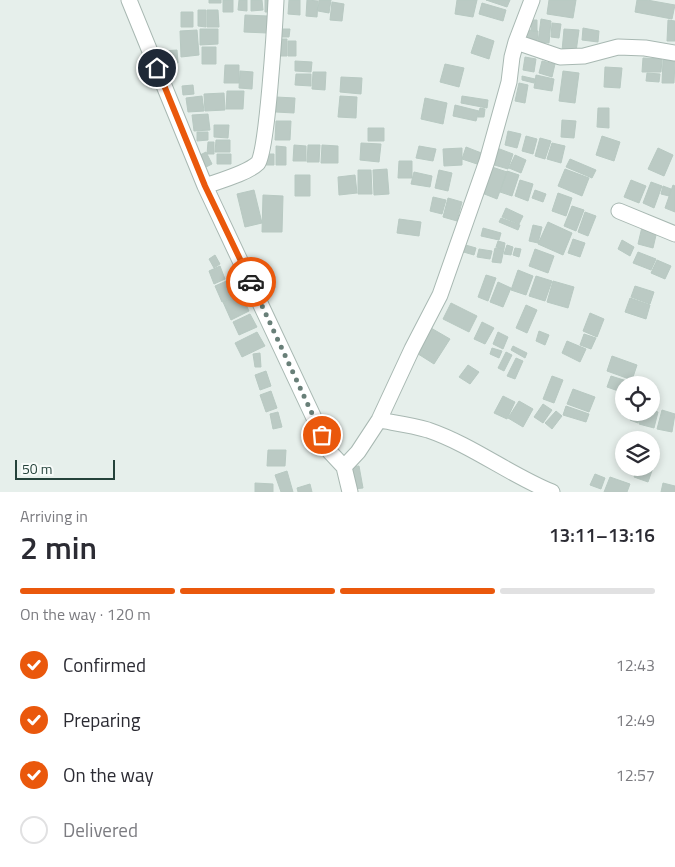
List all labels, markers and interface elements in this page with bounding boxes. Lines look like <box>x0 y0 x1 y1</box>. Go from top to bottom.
pin <box>136 47 178 89</box>
icon: home <box>143 54 171 82</box>
courier <box>226 257 276 307</box>
icon: car <box>237 268 265 296</box>
map controls <box>615 376 660 476</box>
button: locate <box>615 376 660 421</box>
pin <box>301 414 343 456</box>
icon: bag <box>308 421 336 449</box>
button: layers <box>615 431 660 476</box>
scale bar <box>15 457 115 480</box>
text: 50 m <box>22 458 52 479</box>
text: Arriving in <box>20 504 88 528</box>
text: 13:11–13:16 <box>549 520 655 549</box>
text: 2 min <box>20 523 97 571</box>
text: On the way · 120 m <box>20 602 151 626</box>
text: Confirmed <box>63 650 146 679</box>
icon: check <box>20 651 48 679</box>
text: 12:43 <box>616 653 655 677</box>
text: Preparing <box>63 705 140 734</box>
icon: check <box>20 706 48 734</box>
text: 12:49 <box>616 708 655 732</box>
text: On the way <box>63 760 154 789</box>
icon: check <box>20 761 48 789</box>
text: 12:57 <box>616 763 655 787</box>
text: Delivered <box>63 815 138 844</box>

